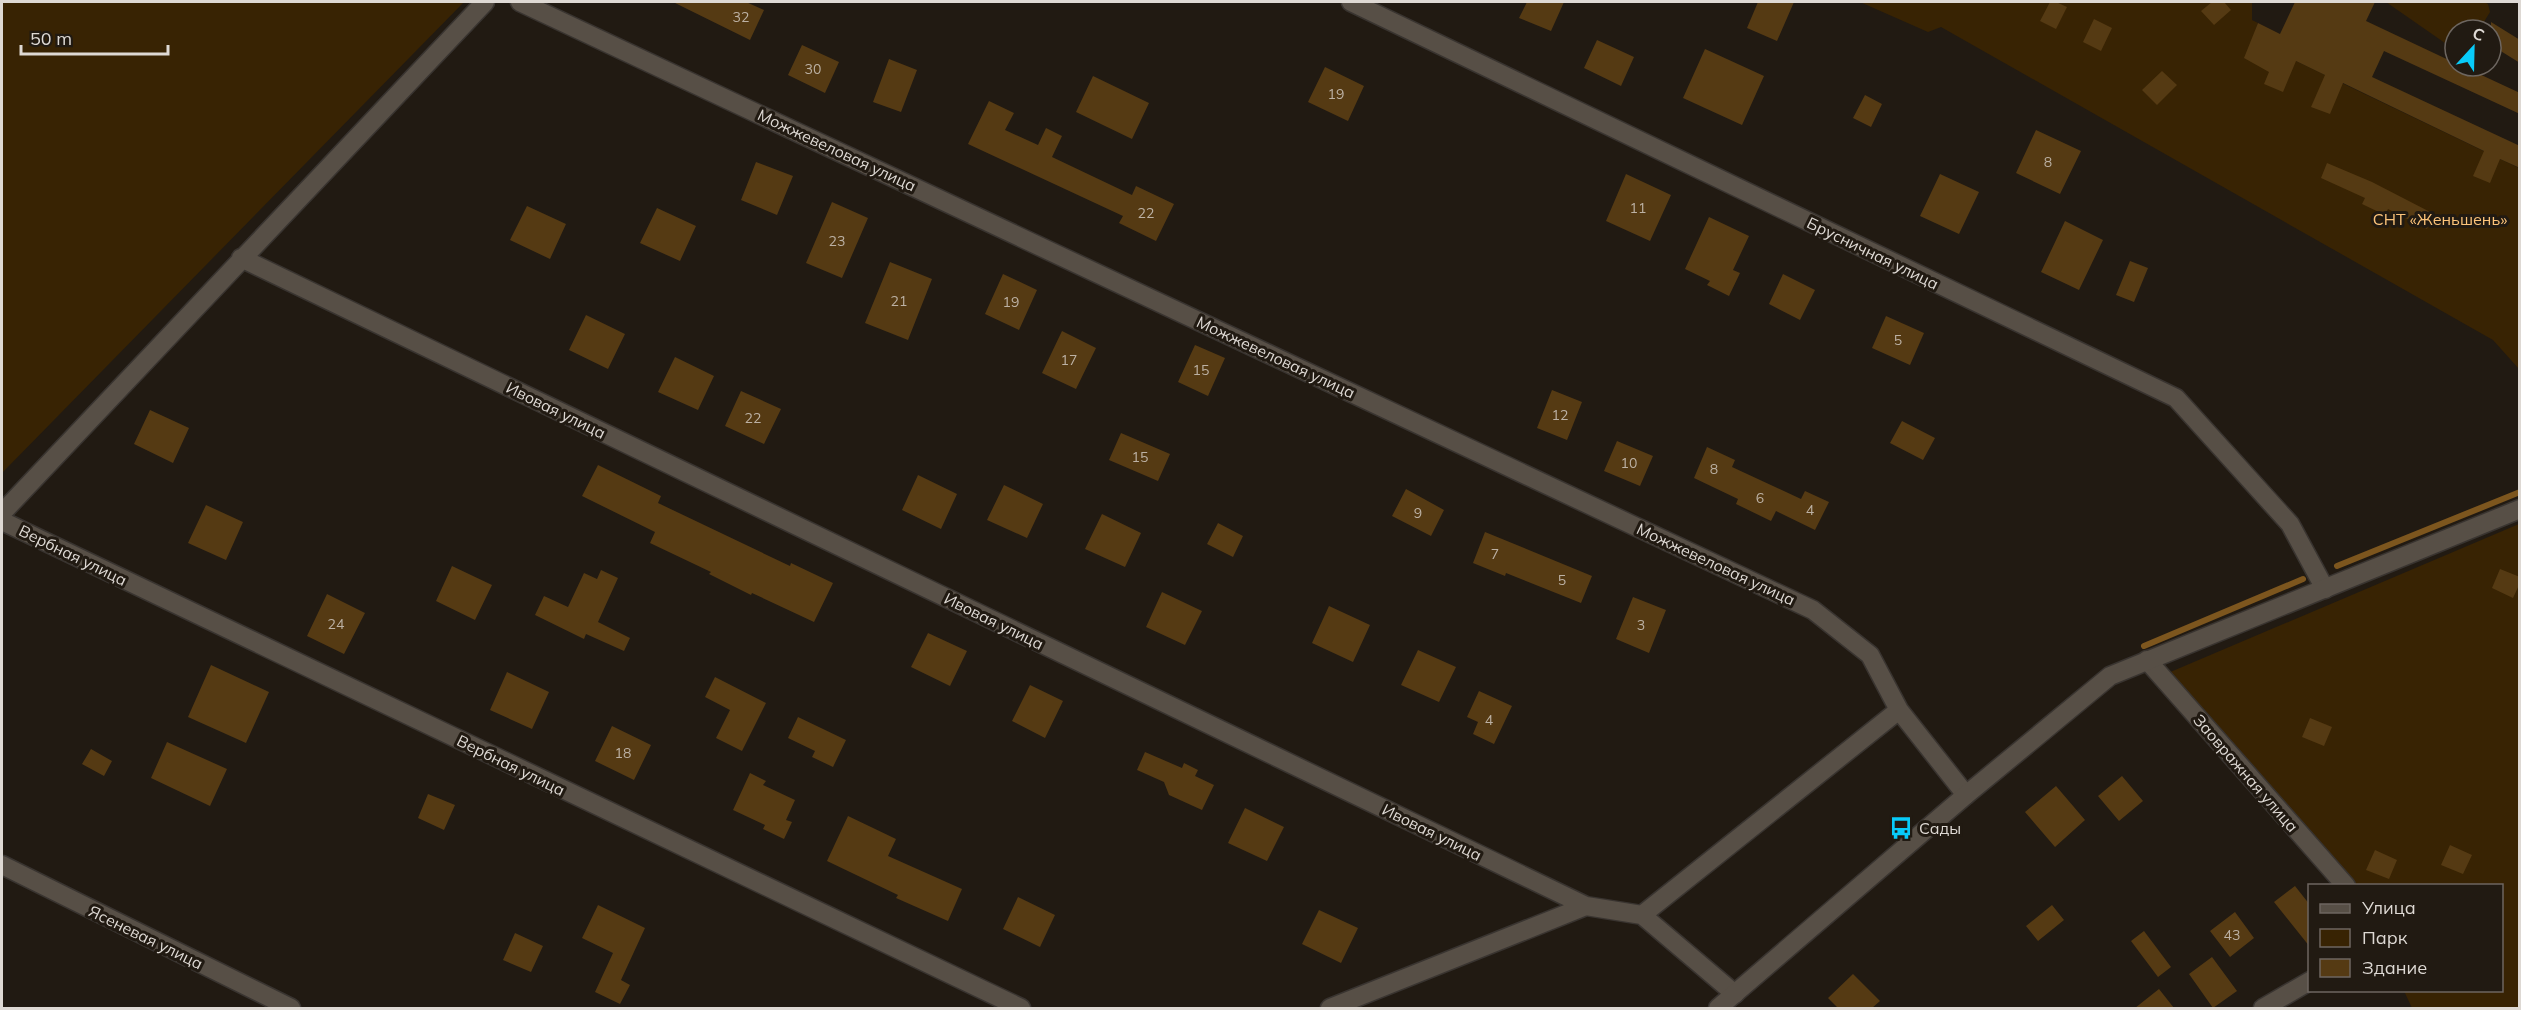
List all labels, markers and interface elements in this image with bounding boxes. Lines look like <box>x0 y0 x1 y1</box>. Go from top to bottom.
house number: 32 <box>733 8 749 26</box>
scale bar <box>21 18 168 56</box>
north arrow <box>2443 18 2503 78</box>
text: С <box>2470 23 2487 45</box>
text: 50 m <box>30 27 72 50</box>
house number: 30 <box>805 60 821 78</box>
house number: 19 <box>1328 85 1344 103</box>
street label: Можжевеловая улица <box>755 104 919 196</box>
house number: 8 <box>2044 153 2052 171</box>
house number: 11 <box>1630 199 1646 217</box>
house number: 22 <box>1138 204 1154 222</box>
park label: СНТ «Женьшень» <box>2373 209 2507 229</box>
street label: Брусничная улица <box>1804 212 1942 294</box>
house number: 23 <box>829 232 845 250</box>
house number: 21 <box>891 292 907 310</box>
house number: 19 <box>1003 293 1019 311</box>
street label: Можжевеловая улица <box>1194 311 1358 403</box>
house number: 5 <box>1894 331 1902 349</box>
house number: 17 <box>1061 351 1077 369</box>
house number: 15 <box>1193 361 1209 379</box>
street label: Ивовая улица <box>503 377 609 443</box>
house number: 12 <box>1552 406 1568 424</box>
house number: 22 <box>745 409 761 427</box>
house number: 15 <box>1132 448 1148 466</box>
house number: 10 <box>1621 454 1637 472</box>
house number: 8 <box>1710 460 1718 478</box>
house number: 6 <box>1756 489 1764 507</box>
house number: 4 <box>1806 501 1815 519</box>
house number: 9 <box>1414 504 1422 522</box>
street label: Можжевеловая улица <box>1634 518 1798 610</box>
street label: Вербная улица <box>16 520 130 590</box>
house number: 7 <box>1491 545 1499 563</box>
house number: 5 <box>1558 571 1566 589</box>
street label: Ивовая улица <box>941 588 1047 654</box>
house number: 24 <box>328 615 345 633</box>
house number: 3 <box>1637 616 1645 634</box>
street label: Заовражная улица <box>2189 710 2303 836</box>
house number: 4 <box>1485 711 1494 729</box>
street label: Вербная улица <box>454 730 568 800</box>
house number: 18 <box>615 744 631 762</box>
street label: Ивовая улица <box>1379 799 1485 865</box>
bus stop icon: Сады <box>1888 815 1914 841</box>
place label: Сады <box>1919 818 1961 838</box>
legend <box>2308 884 2503 992</box>
text: Улица <box>2361 896 2416 919</box>
street label: Ясеневая улица <box>86 901 206 973</box>
house number: 43 <box>2224 926 2240 944</box>
text: Парк <box>2362 926 2408 949</box>
text: Здание <box>2362 956 2427 979</box>

